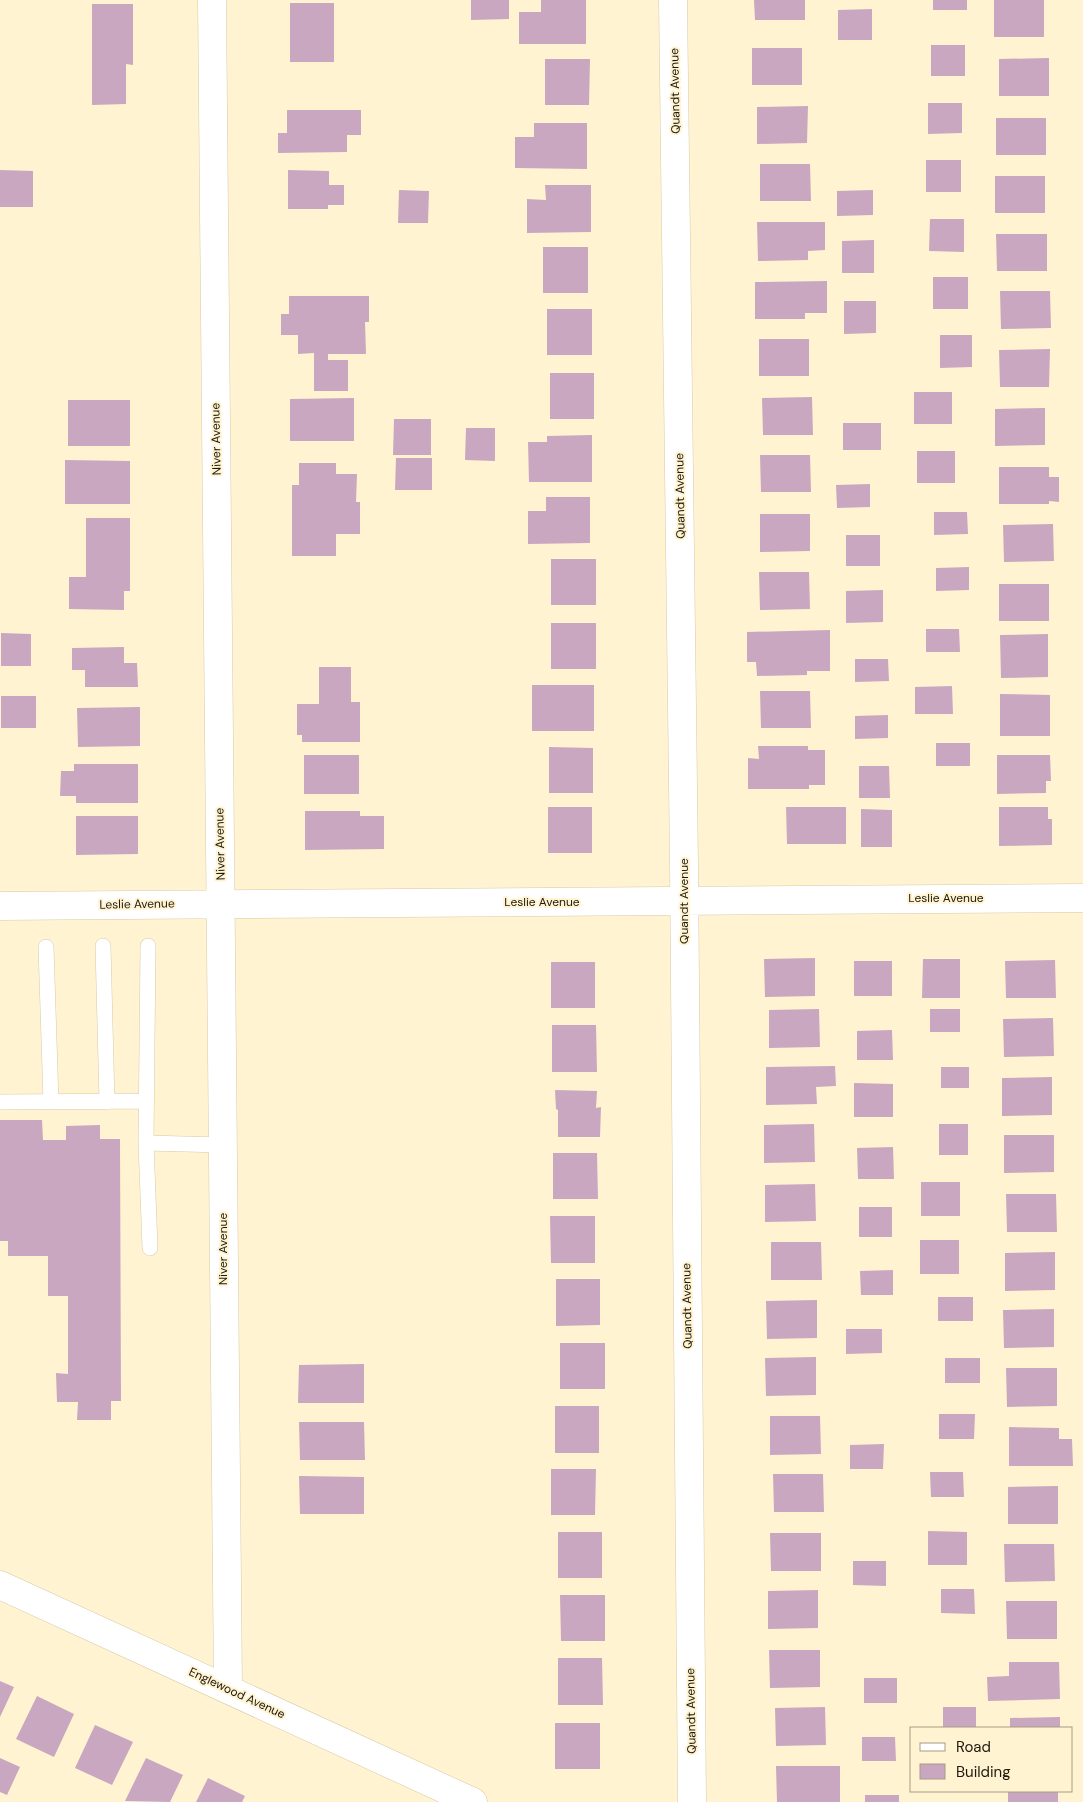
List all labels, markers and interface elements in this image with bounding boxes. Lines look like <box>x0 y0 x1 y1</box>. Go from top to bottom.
street label: Quandt Avenue <box>666 48 684 134</box>
street label: Niver Avenue <box>207 402 225 475</box>
street label: Quandt Avenue <box>671 453 689 539</box>
street label: Niver Avenue <box>211 807 229 880</box>
street label: Quandt Avenue <box>676 858 692 944</box>
street label: Leslie Avenue <box>908 890 984 906</box>
street label: Leslie Avenue <box>504 894 580 910</box>
street label: Leslie Avenue <box>99 895 175 913</box>
street label: Niver Avenue <box>215 1213 231 1285</box>
street label: Quandt Avenue <box>678 1263 696 1349</box>
street label: Englewood Avenue <box>186 1664 288 1722</box>
street label: Quandt Avenue <box>682 1668 700 1754</box>
legend <box>910 1727 1073 1792</box>
text: Road <box>956 1737 991 1757</box>
text: Building <box>956 1762 1011 1782</box>

